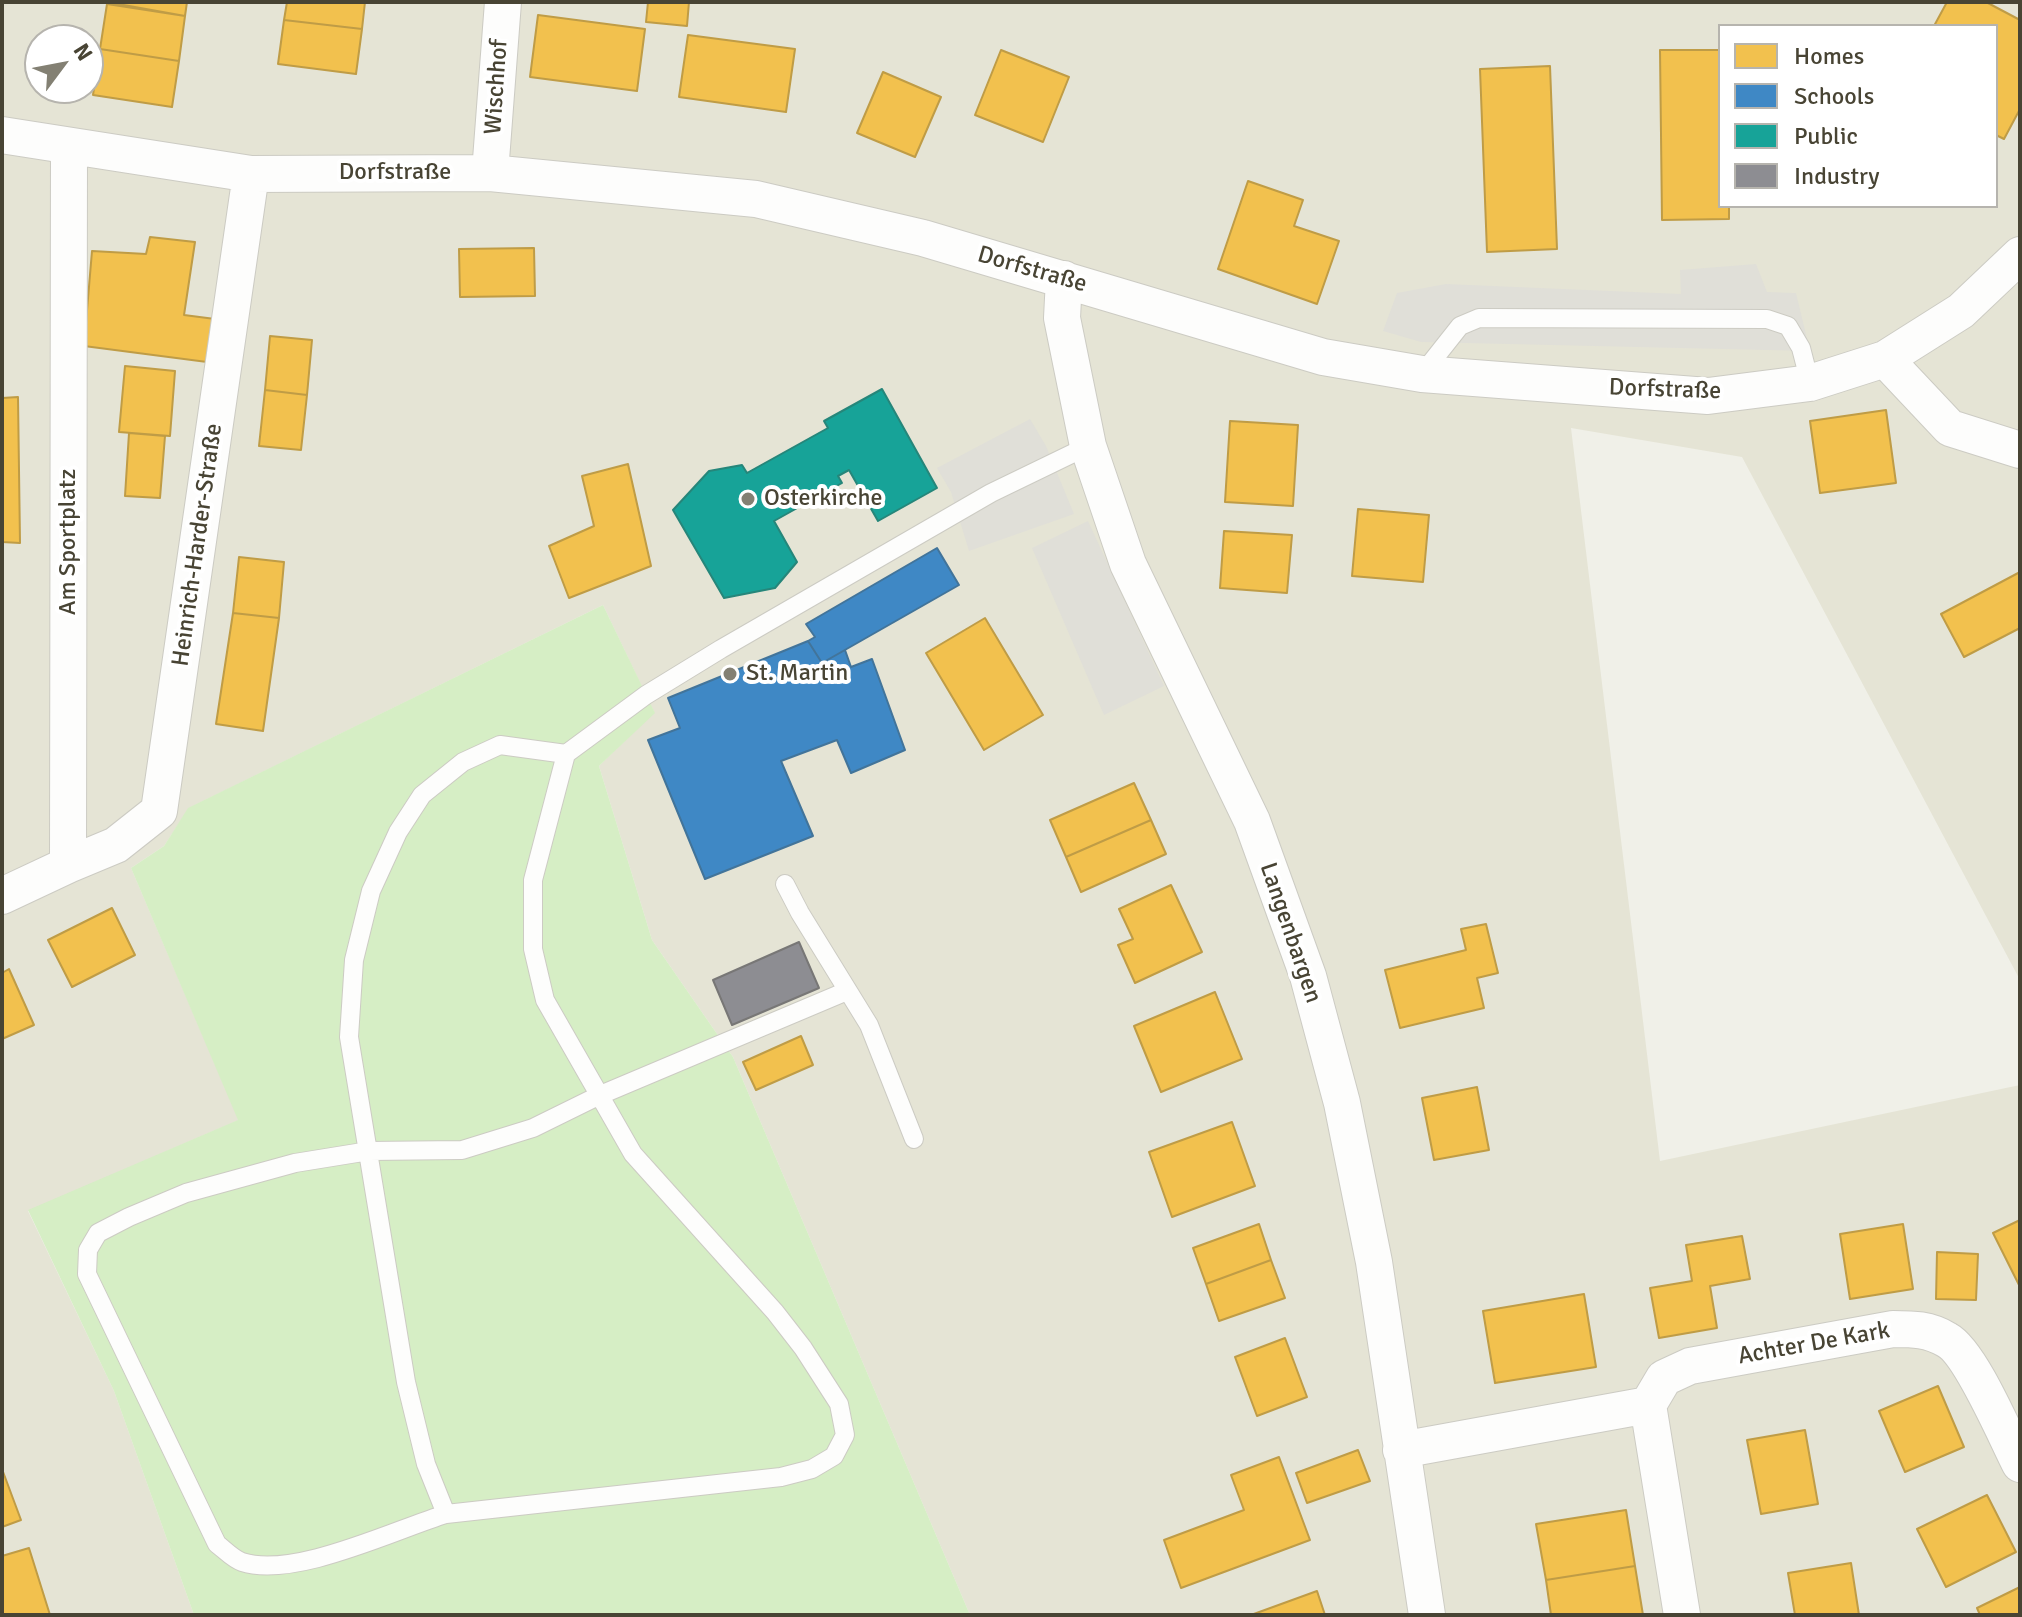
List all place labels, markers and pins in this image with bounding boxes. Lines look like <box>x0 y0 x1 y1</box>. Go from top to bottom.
place label: Osterkirche <box>764 485 882 513</box>
marker: Osterkirche <box>739 490 757 508</box>
place label: St. Martin <box>746 660 848 688</box>
marker: St. Martin <box>721 665 739 683</box>

